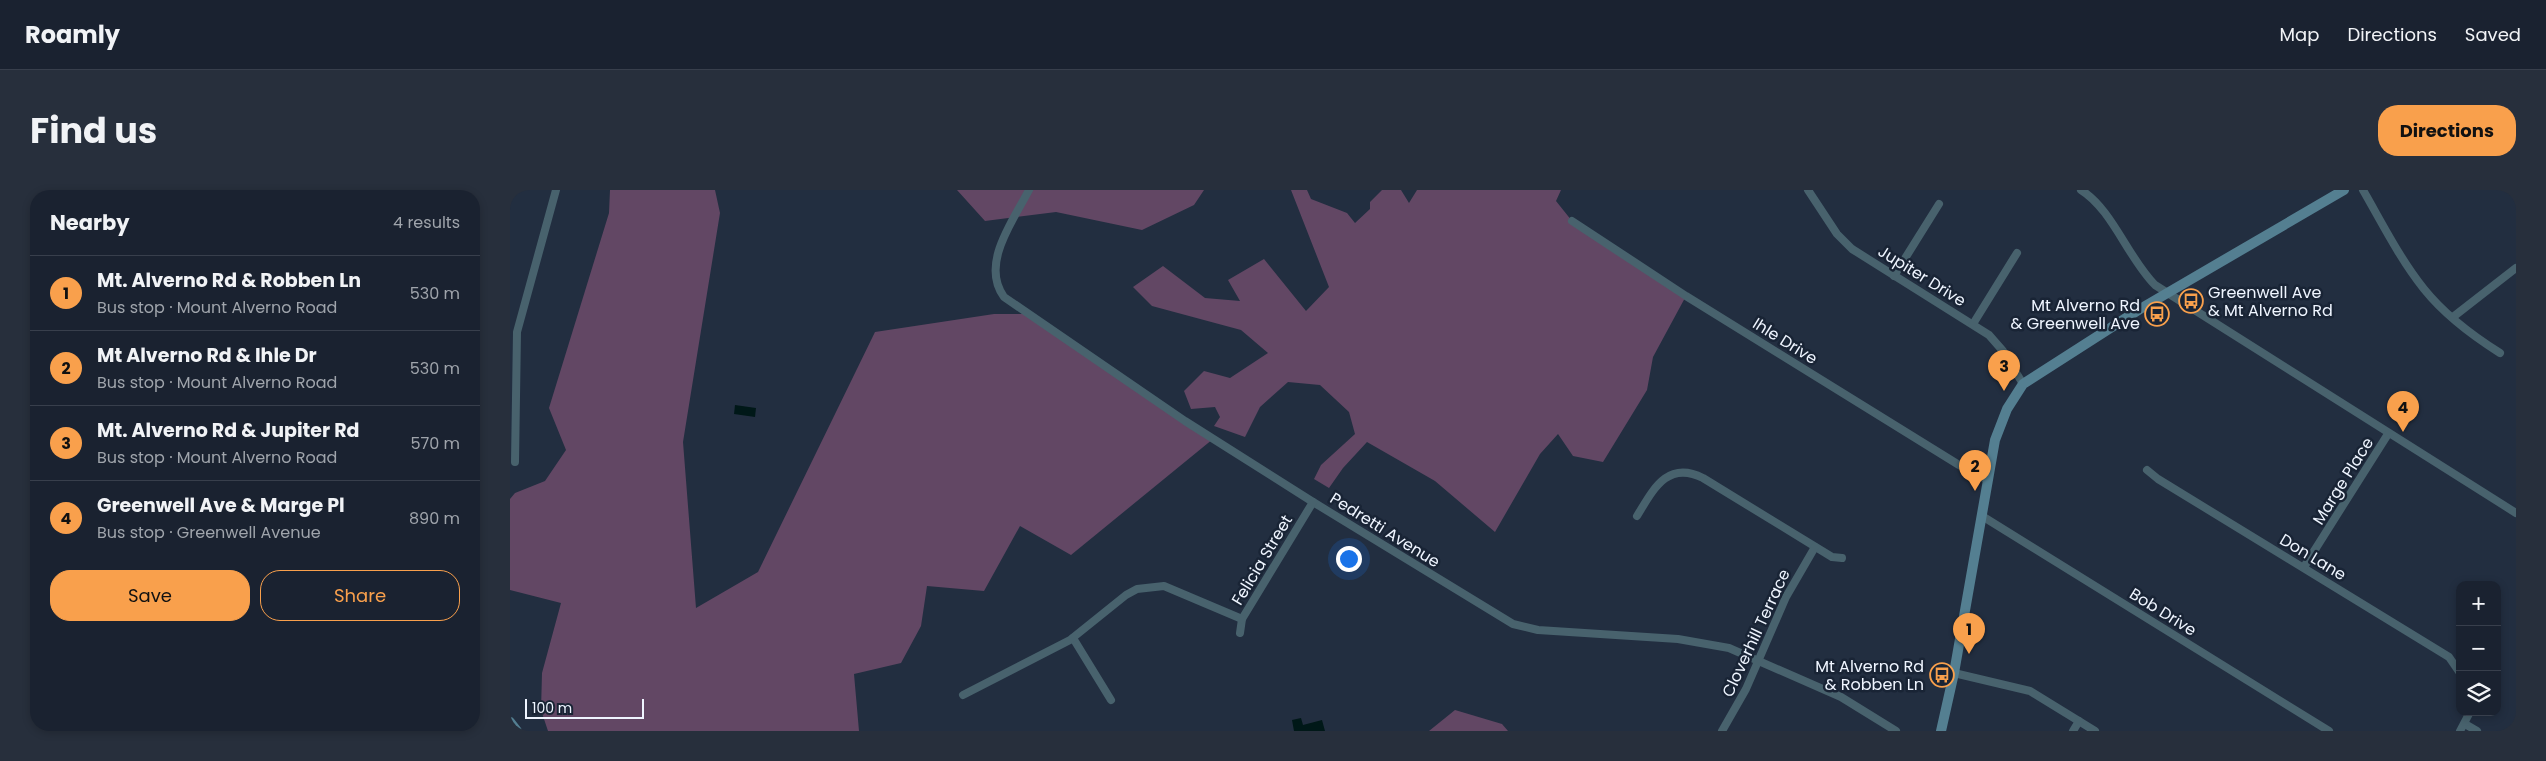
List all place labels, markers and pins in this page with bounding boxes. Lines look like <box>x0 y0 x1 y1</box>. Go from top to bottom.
place label: Greenwell Ave & Mt Alverno Rd <box>2208 281 2333 322</box>
bus stop icon: Greenwell Ave & Mt Alverno Rd <box>2178 288 2204 314</box>
place label: Mt Alverno Rd & Greenwell Ave <box>2011 294 2140 335</box>
bus stop icon: Mt Alverno Rd & Greenwell Ave <box>2144 301 2170 327</box>
pin: 3 <box>1988 350 2020 391</box>
pin: 4 <box>2387 391 2419 432</box>
pin: 2 <box>1959 450 1991 491</box>
pin: 1 <box>1953 613 1985 654</box>
place label: Mt Alverno Rd & Robben Ln <box>1815 655 1924 696</box>
bus stop icon: Mt Alverno Rd & Robben Ln <box>1929 662 1955 688</box>

